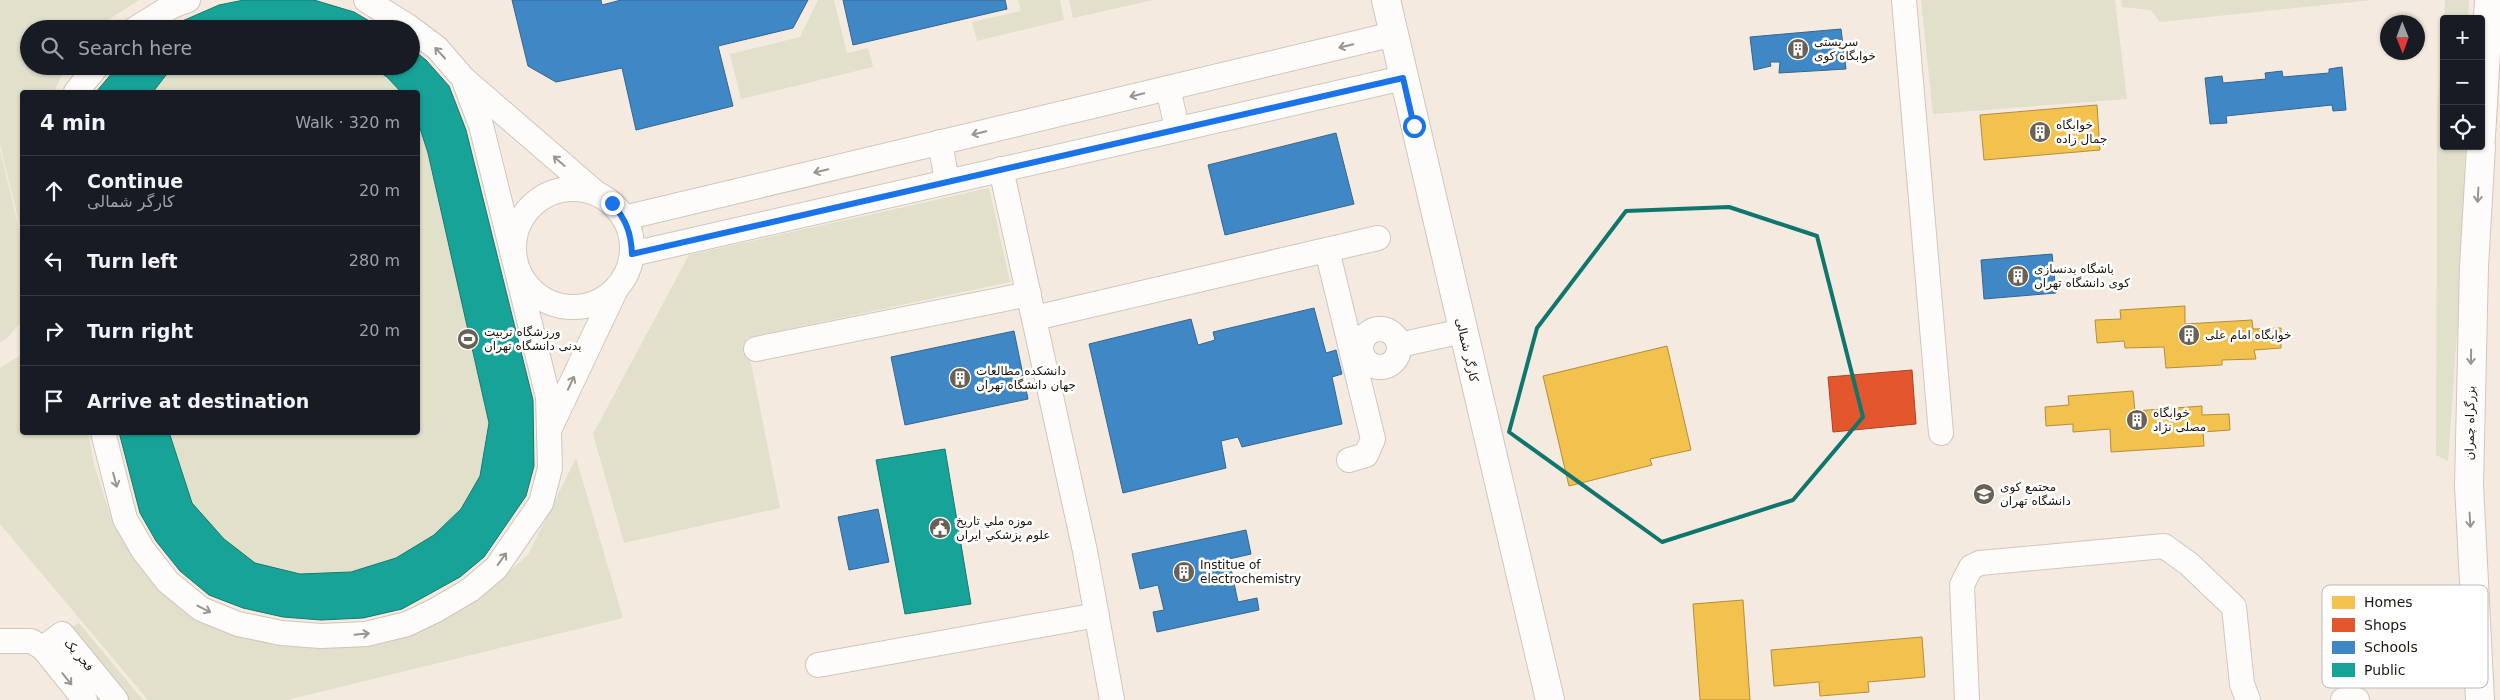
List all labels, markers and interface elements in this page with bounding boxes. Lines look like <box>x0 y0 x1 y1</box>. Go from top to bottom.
north arrow <box>2380 15 2425 60</box>
map controls <box>2440 15 2485 150</box>
button: + <box>2440 15 2485 60</box>
search box <box>20 20 420 75</box>
icon: search <box>38 34 66 62</box>
place label: سرپستی خوابگاه کوی <box>1814 35 1876 64</box>
text: Search here <box>78 37 192 59</box>
building icon: سرپستی خوابگاه کوی <box>1786 37 1810 61</box>
one-way arrow <box>1339 42 1355 51</box>
one-way arrow <box>434 47 446 59</box>
button: − <box>2440 60 2485 105</box>
one-way arrow <box>1130 91 1146 100</box>
button: locate <box>2440 105 2485 150</box>
text: 4 min <box>40 111 106 135</box>
text: Walk · 320 m <box>295 113 400 132</box>
route start <box>1403 115 1426 138</box>
place label: خوابگاه جمال زاده <box>2056 118 2107 147</box>
building icon: خوابگاه جمال زاده <box>2028 120 2052 144</box>
one-way arrow <box>972 129 988 138</box>
one-way arrow <box>553 156 566 167</box>
one-way arrow <box>813 167 829 176</box>
text: Continue <box>87 170 183 192</box>
icon: ahead <box>40 177 68 205</box>
text: 20 m <box>359 181 400 200</box>
one-way arrow <box>2473 187 2482 203</box>
text: کارگر شمالی <box>87 192 175 211</box>
route end <box>601 192 624 215</box>
icon: left <box>40 247 68 275</box>
text: Turn left <box>87 250 178 272</box>
text: 280 m <box>349 251 400 270</box>
place label: باشگاه بدنسازی کوی دانشگاه تهران <box>2034 262 2130 291</box>
building icon: باشگاه بدنسازی کوی دانشگاه تهران <box>2006 264 2030 288</box>
street label: کارگر شمالی <box>1452 316 1481 384</box>
icon: right <box>40 317 68 345</box>
text: Turn right <box>87 320 193 342</box>
text: 20 m <box>359 321 400 340</box>
building icon: خوابگاه امام علی <box>2177 323 2201 347</box>
place label: ورزشگاه تربیت بدنی دانشگاه تهران <box>484 325 582 354</box>
sports icon: ورزشگاه تربیت بدنی دانشگاه تهران <box>456 327 480 351</box>
place label: خوابگاه امام علی <box>2205 328 2291 343</box>
one-way arrow <box>2467 349 2476 365</box>
place label: دانشکده مطالعات جهان دانشگاه تهران <box>976 364 1076 393</box>
building icon: دانشکده مطالعات جهان دانشگاه تهران <box>948 366 972 390</box>
one-way arrow <box>567 376 577 391</box>
street label: بزرگراه چمران <box>2462 386 2479 460</box>
icon: arrive <box>40 387 68 415</box>
text: Arrive at destination <box>87 390 309 412</box>
place label: خوابگاه مصلی نژاد <box>2153 406 2206 435</box>
building icon: خوابگاه مصلی نژاد <box>2125 408 2149 432</box>
one-way arrow <box>111 471 120 487</box>
place label: مجتمع کوی دانشگاه تهران <box>2000 480 2071 509</box>
school or university icon: مجتمع کوی دانشگاه تهران <box>1972 482 1996 506</box>
one-way arrow <box>2466 511 2475 527</box>
place label: موزه ملي تاريخ علوم پزشكي ايران <box>956 514 1050 543</box>
public building icon: موزه ملي تاريخ علوم پزشكي ايران <box>928 516 952 540</box>
one-way arrow <box>497 553 508 566</box>
place label: Institue of electrochemistry <box>1200 558 1301 586</box>
building icon: Institue of electrochemistry <box>1172 560 1196 584</box>
legend <box>2322 585 2488 688</box>
text: Homes <box>2364 594 2413 610</box>
one-way arrow <box>197 604 212 614</box>
text: Shops <box>2364 617 2407 633</box>
one-way arrow <box>354 629 370 638</box>
street label: فجر یک <box>61 636 97 675</box>
text: Schools <box>2364 639 2418 655</box>
text: Public <box>2364 662 2405 678</box>
one-way arrow <box>62 672 73 685</box>

